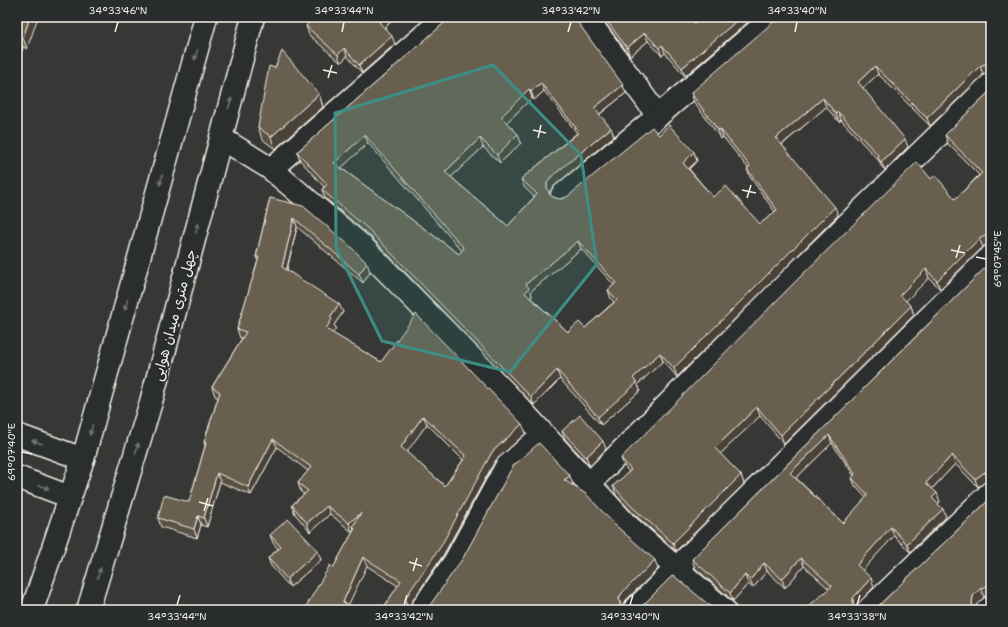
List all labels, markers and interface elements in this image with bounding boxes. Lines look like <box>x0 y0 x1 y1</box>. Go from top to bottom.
text: 34°33'46"N <box>89 4 147 17</box>
text: 34°33'44"N <box>314 4 374 17</box>
text: 34°33'42"N <box>542 4 600 17</box>
text: 34°33'40"N <box>767 4 827 17</box>
one-way arrow <box>193 49 199 61</box>
one-way arrow <box>227 96 233 108</box>
one-way arrow <box>158 174 164 186</box>
one-way arrow <box>194 222 200 234</box>
text: 69°07'45"E <box>991 231 1004 287</box>
street label: چهل متری میدان هوایی <box>148 247 201 383</box>
one-way arrow <box>123 299 129 311</box>
text: 69°07'40"E <box>5 423 18 481</box>
one-way arrow <box>88 424 94 436</box>
one-way arrow <box>30 439 42 445</box>
one-way arrow <box>134 442 140 454</box>
one-way arrow <box>38 485 50 491</box>
one-way arrow <box>96 566 102 578</box>
text: 34°33'44"N <box>147 610 207 623</box>
text: 34°33'42"N <box>375 610 433 623</box>
text: 34°33'40"N <box>600 610 660 623</box>
text: 34°33'38"N <box>827 610 887 623</box>

